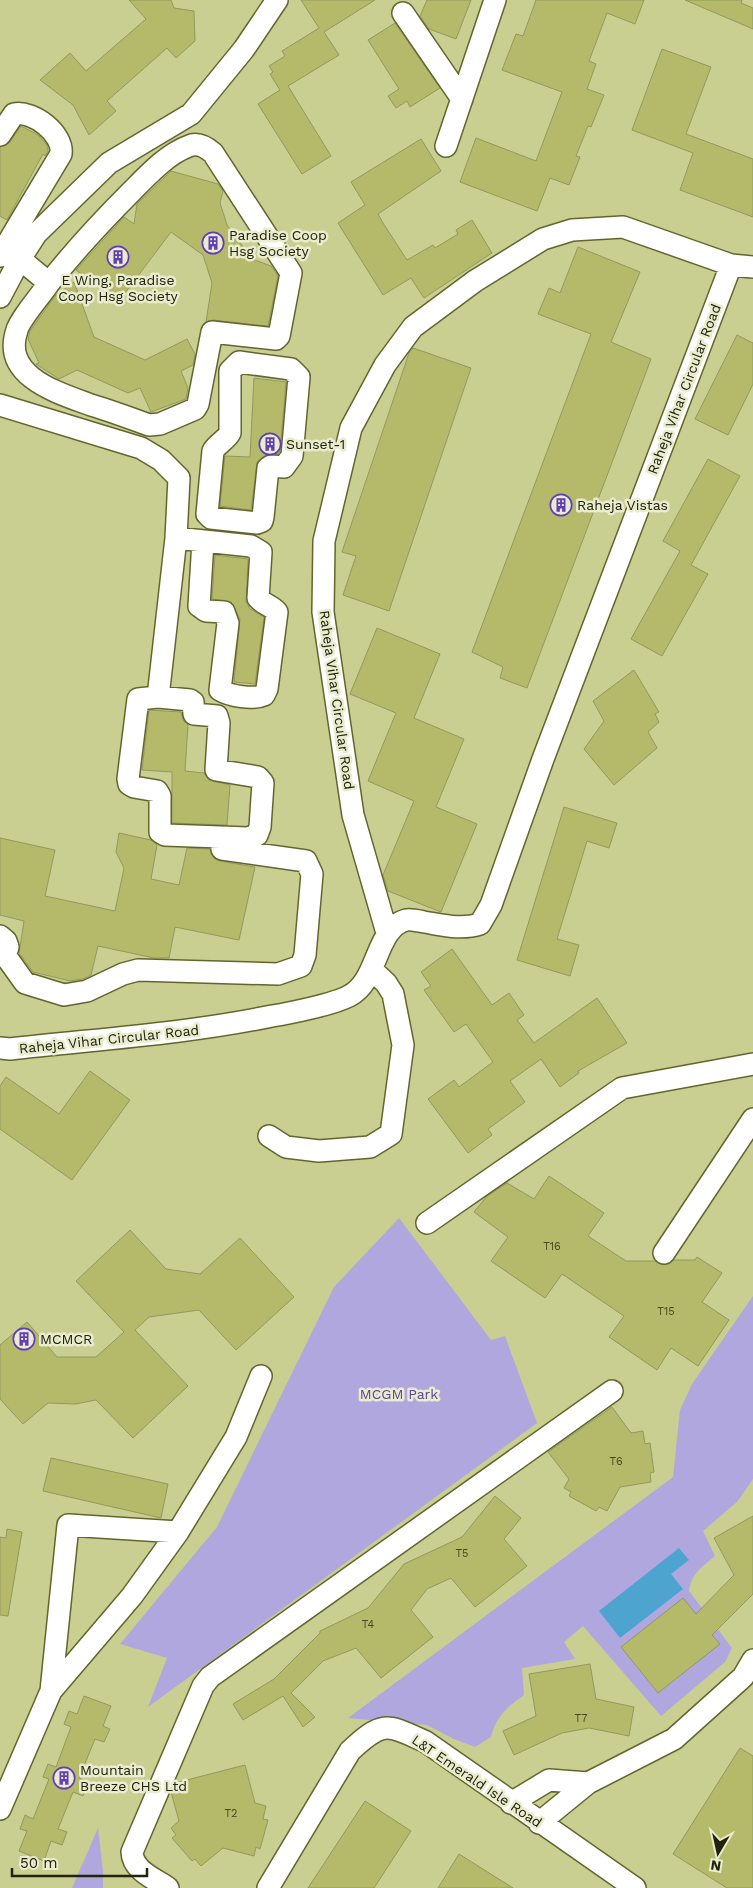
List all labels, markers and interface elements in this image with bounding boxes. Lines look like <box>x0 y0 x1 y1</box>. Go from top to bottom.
place label: Paradise Coop Hsg Society <box>229 227 327 259</box>
building icon: Paradise Coop Hsg Society <box>201 231 225 255</box>
building icon: E Wing, Paradise Coop Hsg Society <box>106 245 130 269</box>
place label: E Wing, Paradise Coop Hsg Society <box>58 272 179 304</box>
street label: Raheja Vihar Circular Road <box>644 302 724 476</box>
building icon: Sunset-1 <box>258 432 282 456</box>
place label: Sunset-1 <box>286 436 345 452</box>
building icon: Raheja Vistas <box>549 493 573 517</box>
place label: Raheja Vistas <box>577 497 668 513</box>
street label: Raheja Vihar Circular Road <box>316 609 358 791</box>
street label: Raheja Vihar Circular Road <box>18 1022 200 1056</box>
house number: T16 <box>543 1240 561 1253</box>
house number: T15 <box>657 1305 675 1318</box>
building icon: MCMCR <box>12 1327 36 1351</box>
place label: MCMCR <box>40 1331 92 1347</box>
park label: MCGM Park <box>360 1386 438 1402</box>
house number: T6 <box>609 1455 623 1468</box>
house number: T5 <box>455 1547 469 1560</box>
house number: T4 <box>362 1618 375 1631</box>
house number: T7 <box>575 1712 587 1725</box>
street label: L&T Emerald Isle Road <box>409 1731 545 1831</box>
place label: Mountain Breeze CHS Ltd <box>80 1762 187 1794</box>
building icon: Mountain Breeze CHS Ltd <box>52 1766 76 1790</box>
house number: T2 <box>224 1807 238 1820</box>
north arrow <box>693 1828 743 1878</box>
scale bar <box>12 1846 148 1878</box>
text: 50 m <box>20 1854 57 1872</box>
text: N <box>710 1857 722 1875</box>

